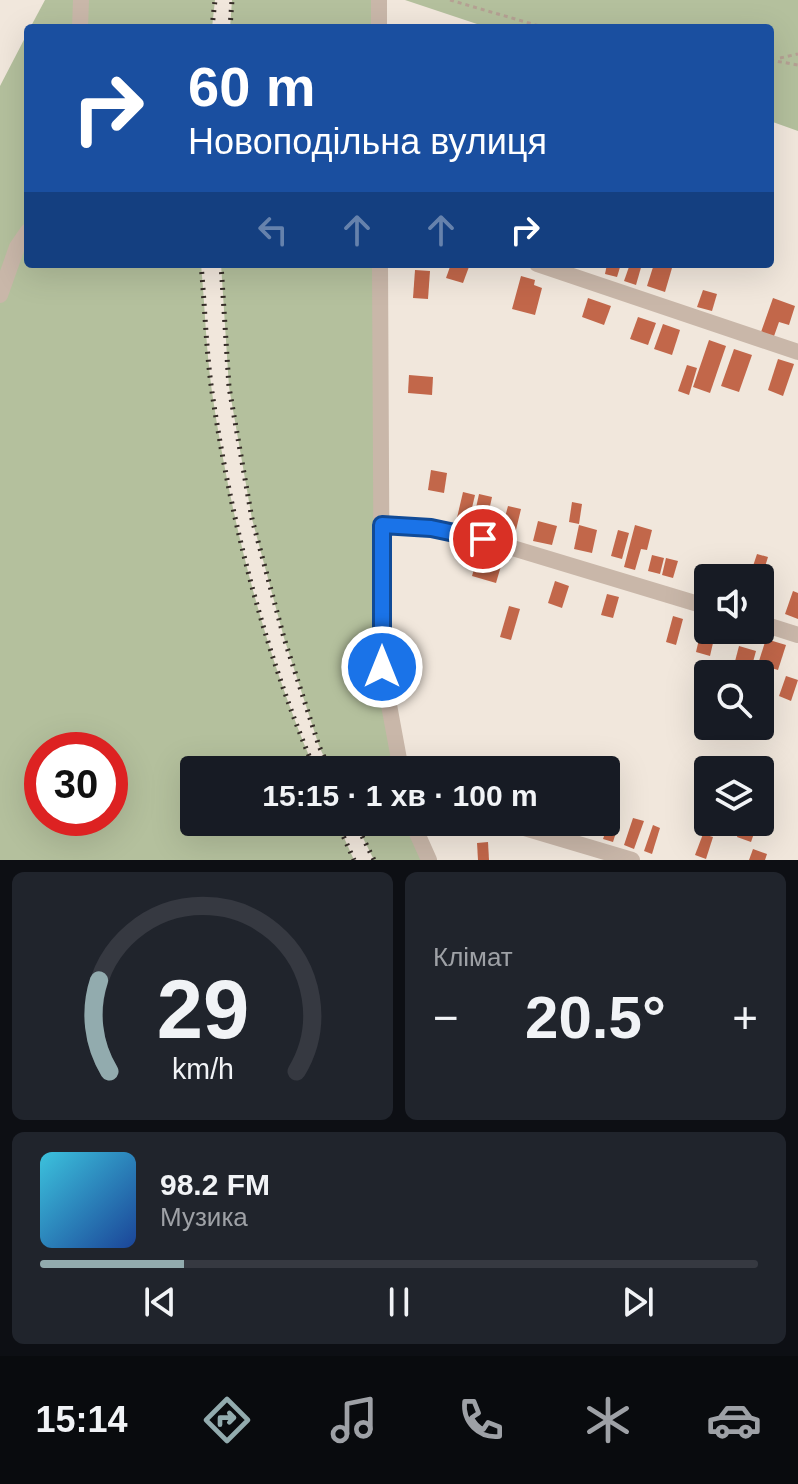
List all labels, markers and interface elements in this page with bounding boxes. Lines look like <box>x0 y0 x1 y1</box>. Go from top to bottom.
text: 60 m <box>188 55 316 118</box>
icon: right <box>56 56 160 160</box>
text: Новоподільна вулиця <box>188 121 547 162</box>
icon: left <box>251 208 295 252</box>
icon: ahead <box>335 208 379 252</box>
icon: ahead <box>419 208 463 252</box>
icon: right <box>503 208 547 252</box>
pin <box>449 505 517 573</box>
icon: arrive <box>461 517 505 561</box>
map controls <box>694 564 774 836</box>
button: sound <box>694 564 774 644</box>
position arrow <box>340 625 424 709</box>
button: search <box>694 660 774 740</box>
speed limit sign: 30 <box>24 732 128 836</box>
button: layers <box>694 756 774 836</box>
text: 15:15 · 1 хв · 100 m <box>262 779 538 812</box>
text: Клімат <box>433 942 513 972</box>
text: 29 <box>156 963 249 1056</box>
text: 20.5° <box>525 984 666 1051</box>
text: − <box>433 993 459 1042</box>
text: + <box>732 993 758 1042</box>
text: km/h <box>172 1053 233 1085</box>
text: 98.2 FM <box>160 1168 270 1201</box>
text: Музика <box>160 1202 248 1232</box>
icon: previous <box>138 1280 182 1324</box>
icon: pause <box>377 1280 421 1324</box>
icon: next <box>616 1280 660 1324</box>
icon: directions <box>199 1392 255 1448</box>
icon: music <box>326 1392 382 1448</box>
icon: phone <box>453 1392 509 1448</box>
icon: climate <box>580 1392 636 1448</box>
icon: car <box>706 1392 762 1448</box>
text: 15:14 <box>35 1399 128 1440</box>

